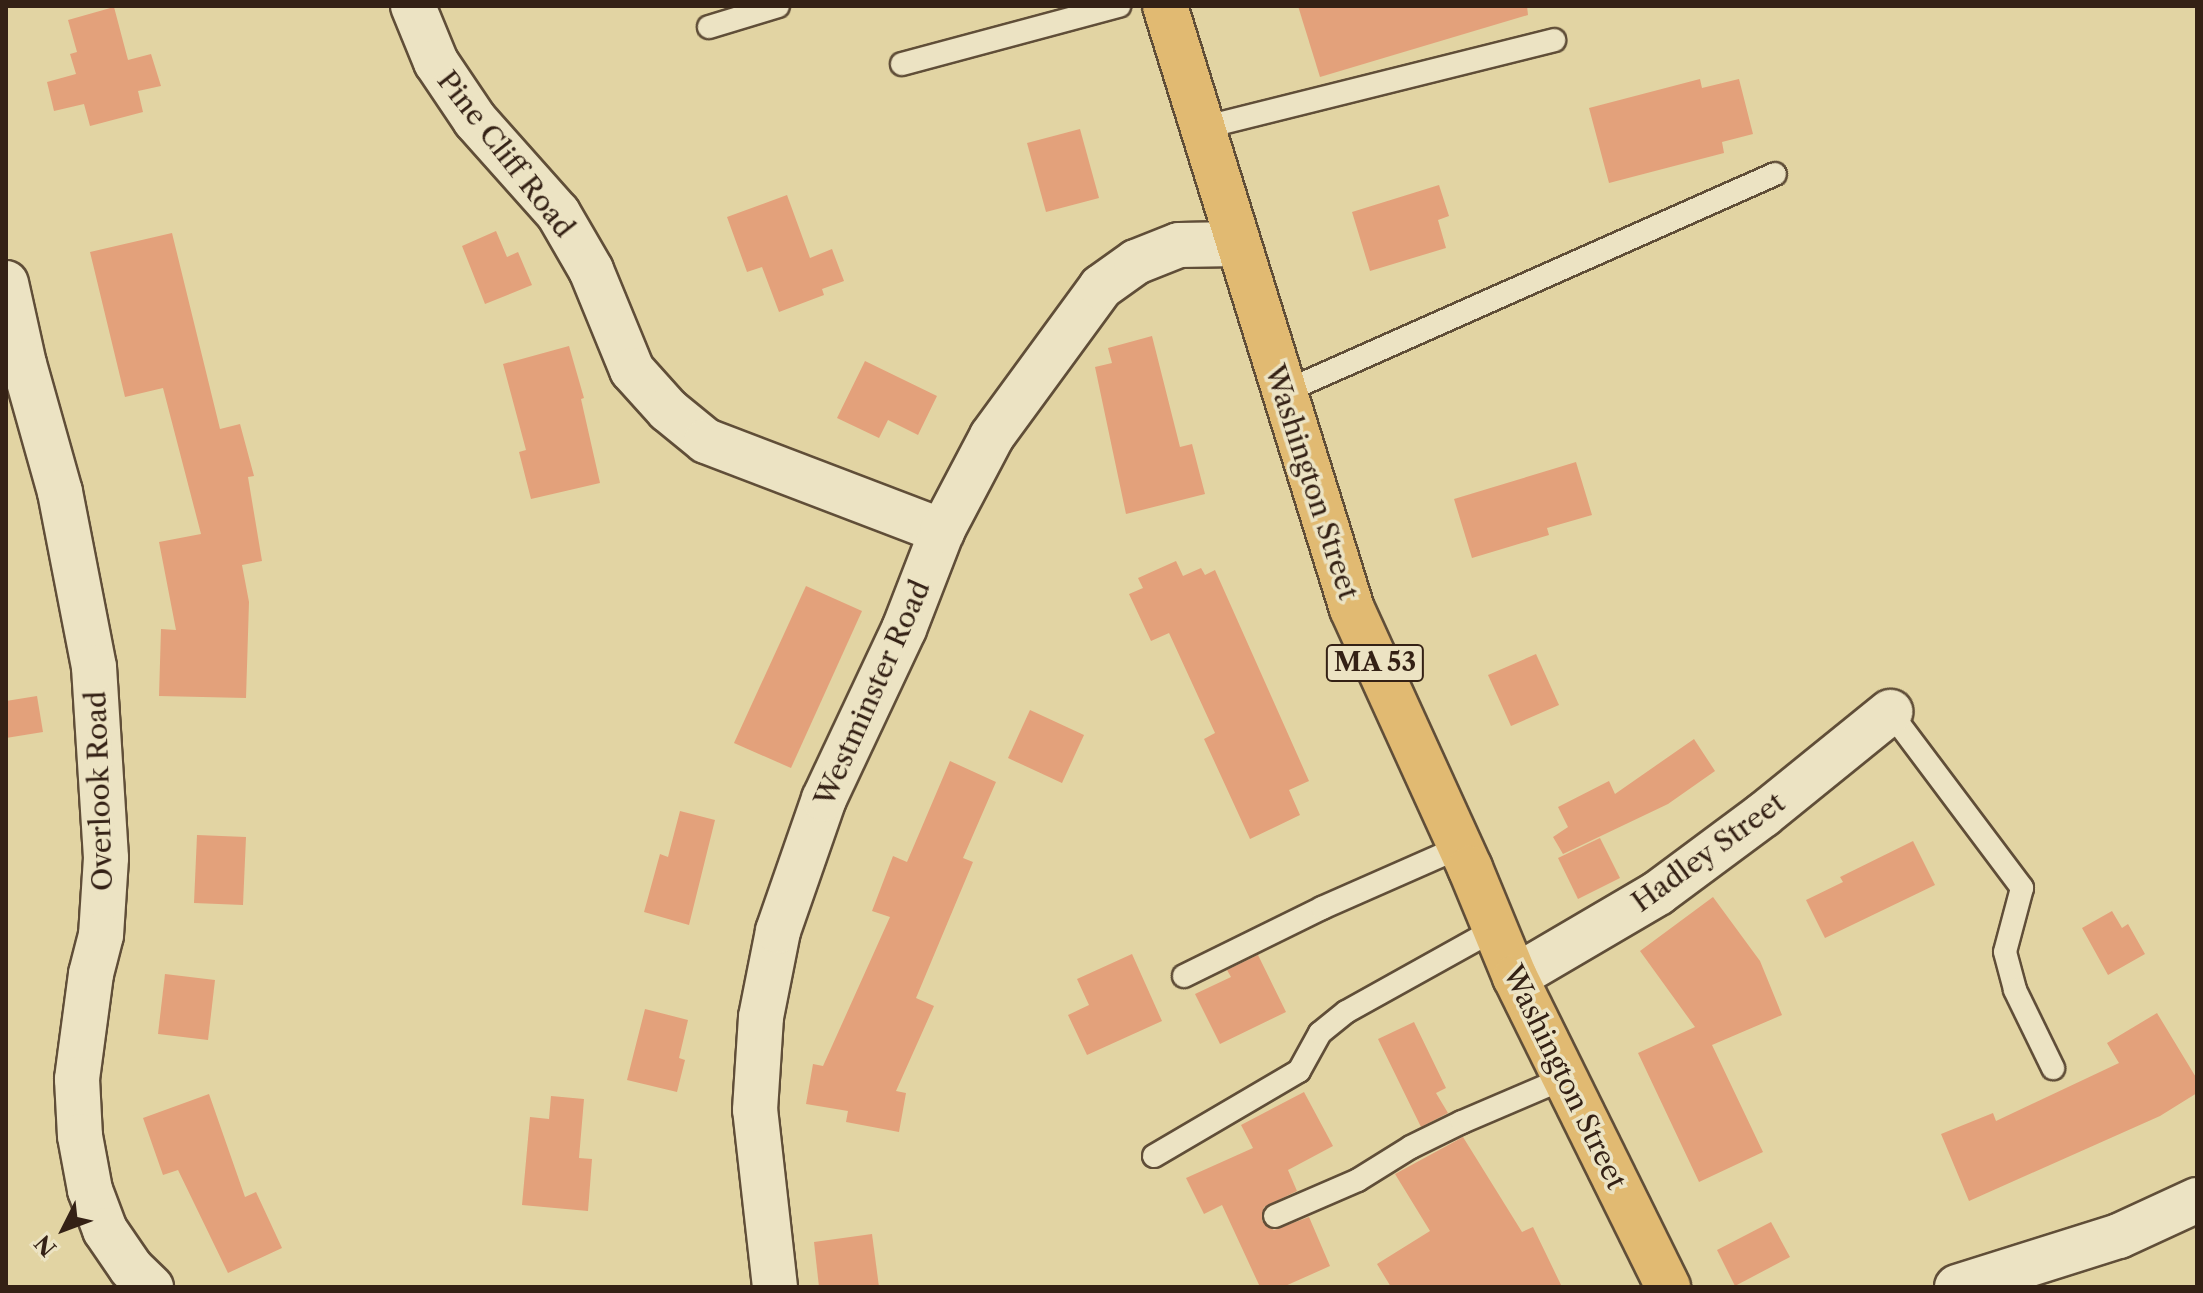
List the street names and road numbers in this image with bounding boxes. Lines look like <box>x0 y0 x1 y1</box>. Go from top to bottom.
street label: Pine Cliff Road <box>431 64 581 244</box>
street label: Washington Street <box>1258 360 1366 604</box>
street label: Westminster Road <box>807 575 937 811</box>
road number: MA 53 <box>1325 641 1425 685</box>
street label: Overlook Road <box>79 690 119 892</box>
street label: Hadley Street <box>1625 785 1791 919</box>
street label: Washington Street <box>1496 960 1634 1194</box>

